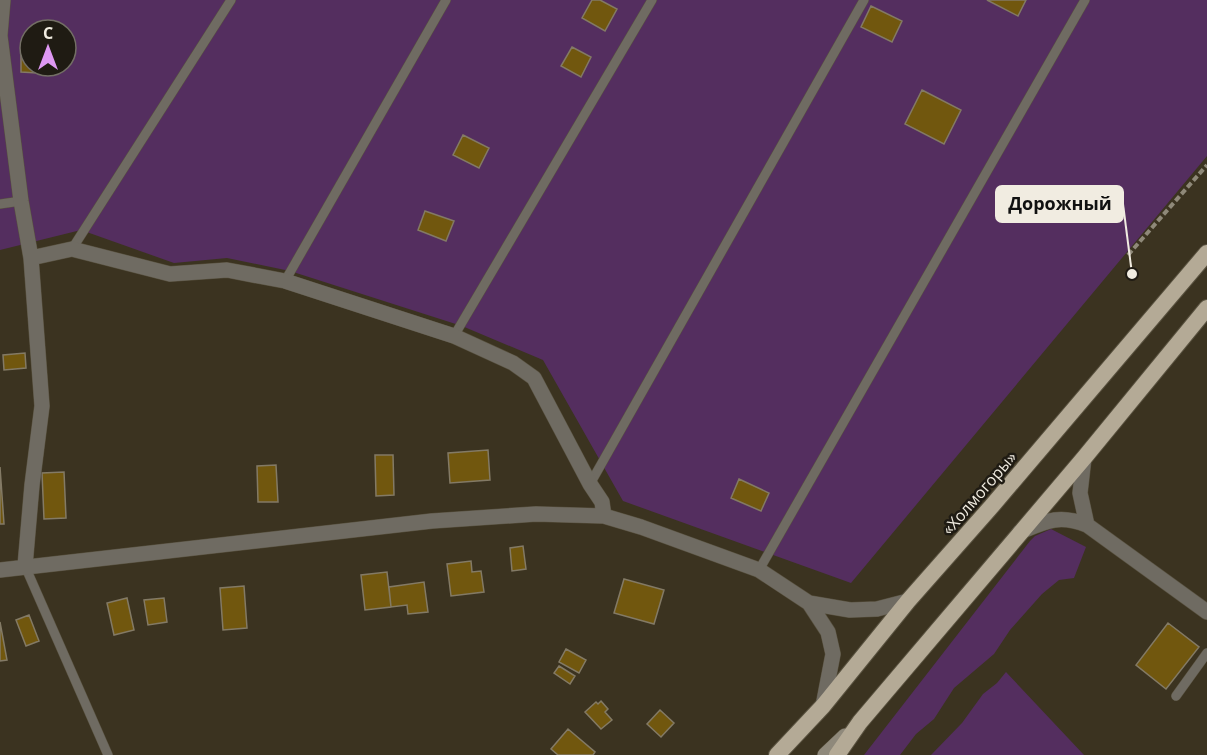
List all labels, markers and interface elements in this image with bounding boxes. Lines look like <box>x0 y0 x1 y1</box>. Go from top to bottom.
north arrow <box>18 18 78 78</box>
text: С <box>43 22 53 44</box>
callout: Дорожный <box>996 186 1123 222</box>
text: Дорожный <box>1008 191 1112 215</box>
street label: «Холмогоры» <box>937 447 1021 539</box>

